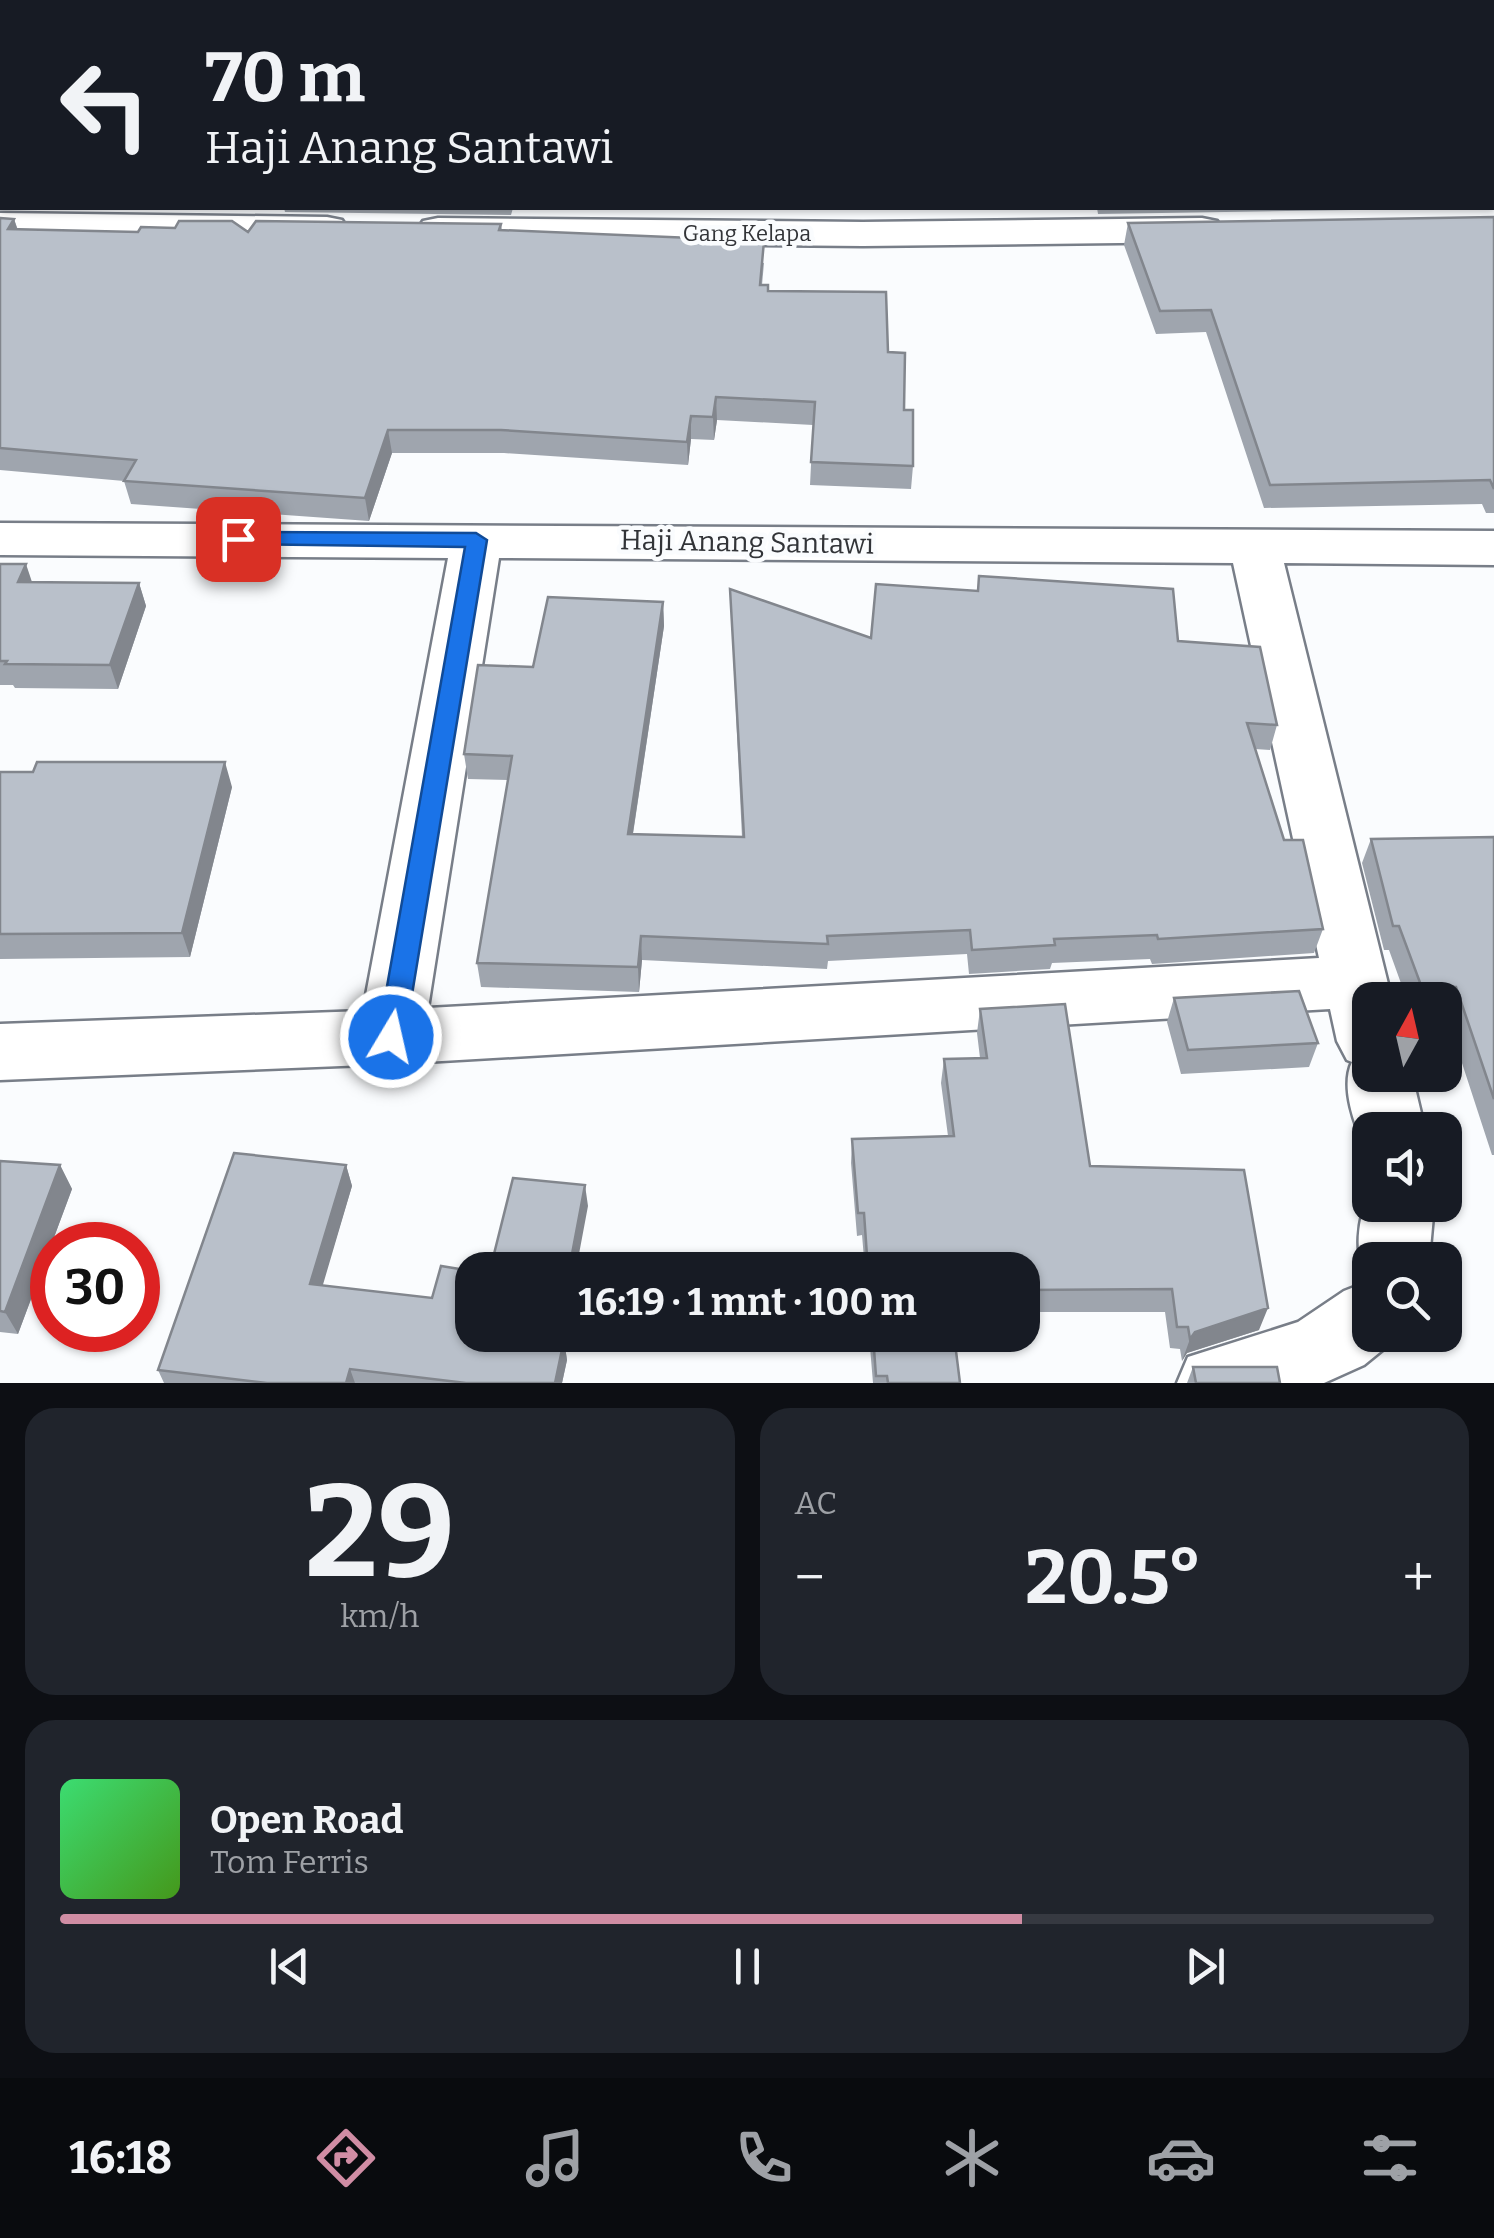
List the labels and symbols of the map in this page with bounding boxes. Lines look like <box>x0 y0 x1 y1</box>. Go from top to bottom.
street label: Gang Kelapa <box>683 220 811 247</box>
pin <box>196 497 281 582</box>
street label: Haji Anang Santawi <box>620 523 874 561</box>
north arrow <box>1352 982 1462 1092</box>
position arrow <box>339 985 443 1089</box>
speed limit sign: 30 <box>30 1222 160 1352</box>

